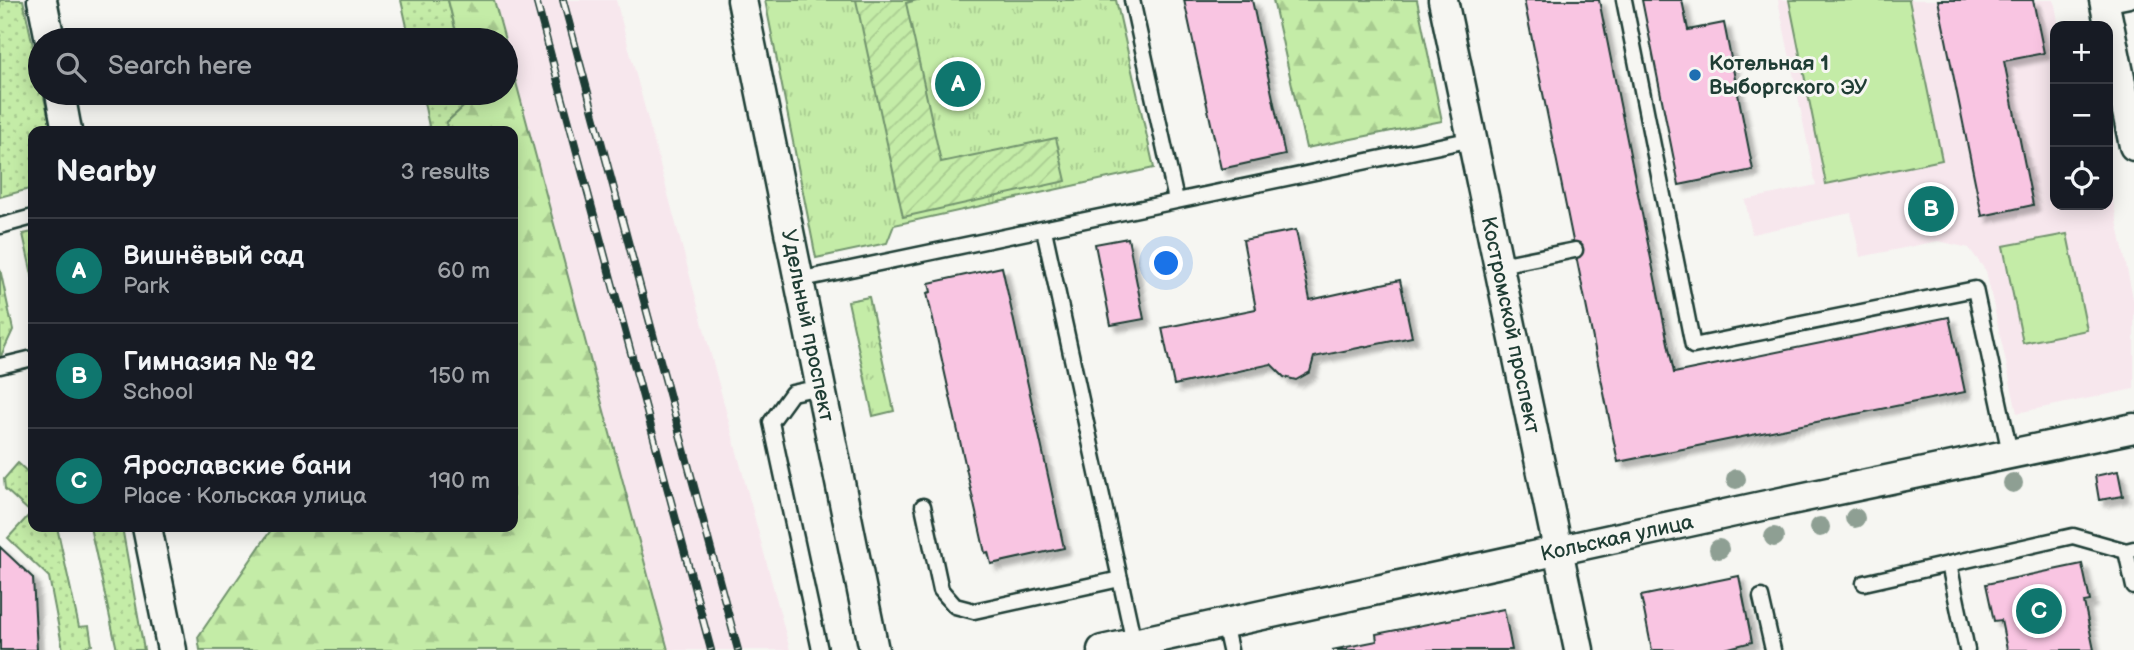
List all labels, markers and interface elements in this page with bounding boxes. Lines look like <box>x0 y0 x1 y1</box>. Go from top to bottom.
map controls <box>2050 21 2113 210</box>
button: + <box>2050 21 2113 84</box>
search box <box>28 28 518 105</box>
icon: search <box>52 48 90 86</box>
text: Search here <box>108 51 252 82</box>
place label: Котельная 1 Выборгского ЭУ <box>1709 51 1868 100</box>
pin: A <box>935 58 981 110</box>
marker: Котельная 1 Выборгского ЭУ <box>1687 67 1703 83</box>
button: − <box>2050 84 2113 147</box>
button: locate <box>2050 147 2113 210</box>
text: Nearby <box>56 154 156 190</box>
text: 3 results <box>401 158 490 186</box>
pin: B <box>1908 183 1954 235</box>
street label: Костромской проспект <box>1476 214 1545 436</box>
street label: Удельный проспект <box>776 227 839 424</box>
text: Вишнёвый сад <box>123 241 304 272</box>
your location <box>1149 246 1183 280</box>
text: A <box>72 257 86 285</box>
text: 60 m <box>437 257 490 285</box>
text: Park <box>123 272 169 300</box>
text: Гимназия № 92 <box>123 347 316 378</box>
text: B <box>71 362 87 390</box>
text: 150 m <box>429 362 490 390</box>
text: School <box>123 378 193 406</box>
text: Ярославские бани <box>123 451 352 482</box>
text: C <box>71 467 87 495</box>
text: 190 m <box>429 467 490 495</box>
text: Place · Кольская улица <box>123 482 367 510</box>
street label: Кольская улица <box>1538 509 1696 567</box>
pin: C <box>2016 585 2062 637</box>

